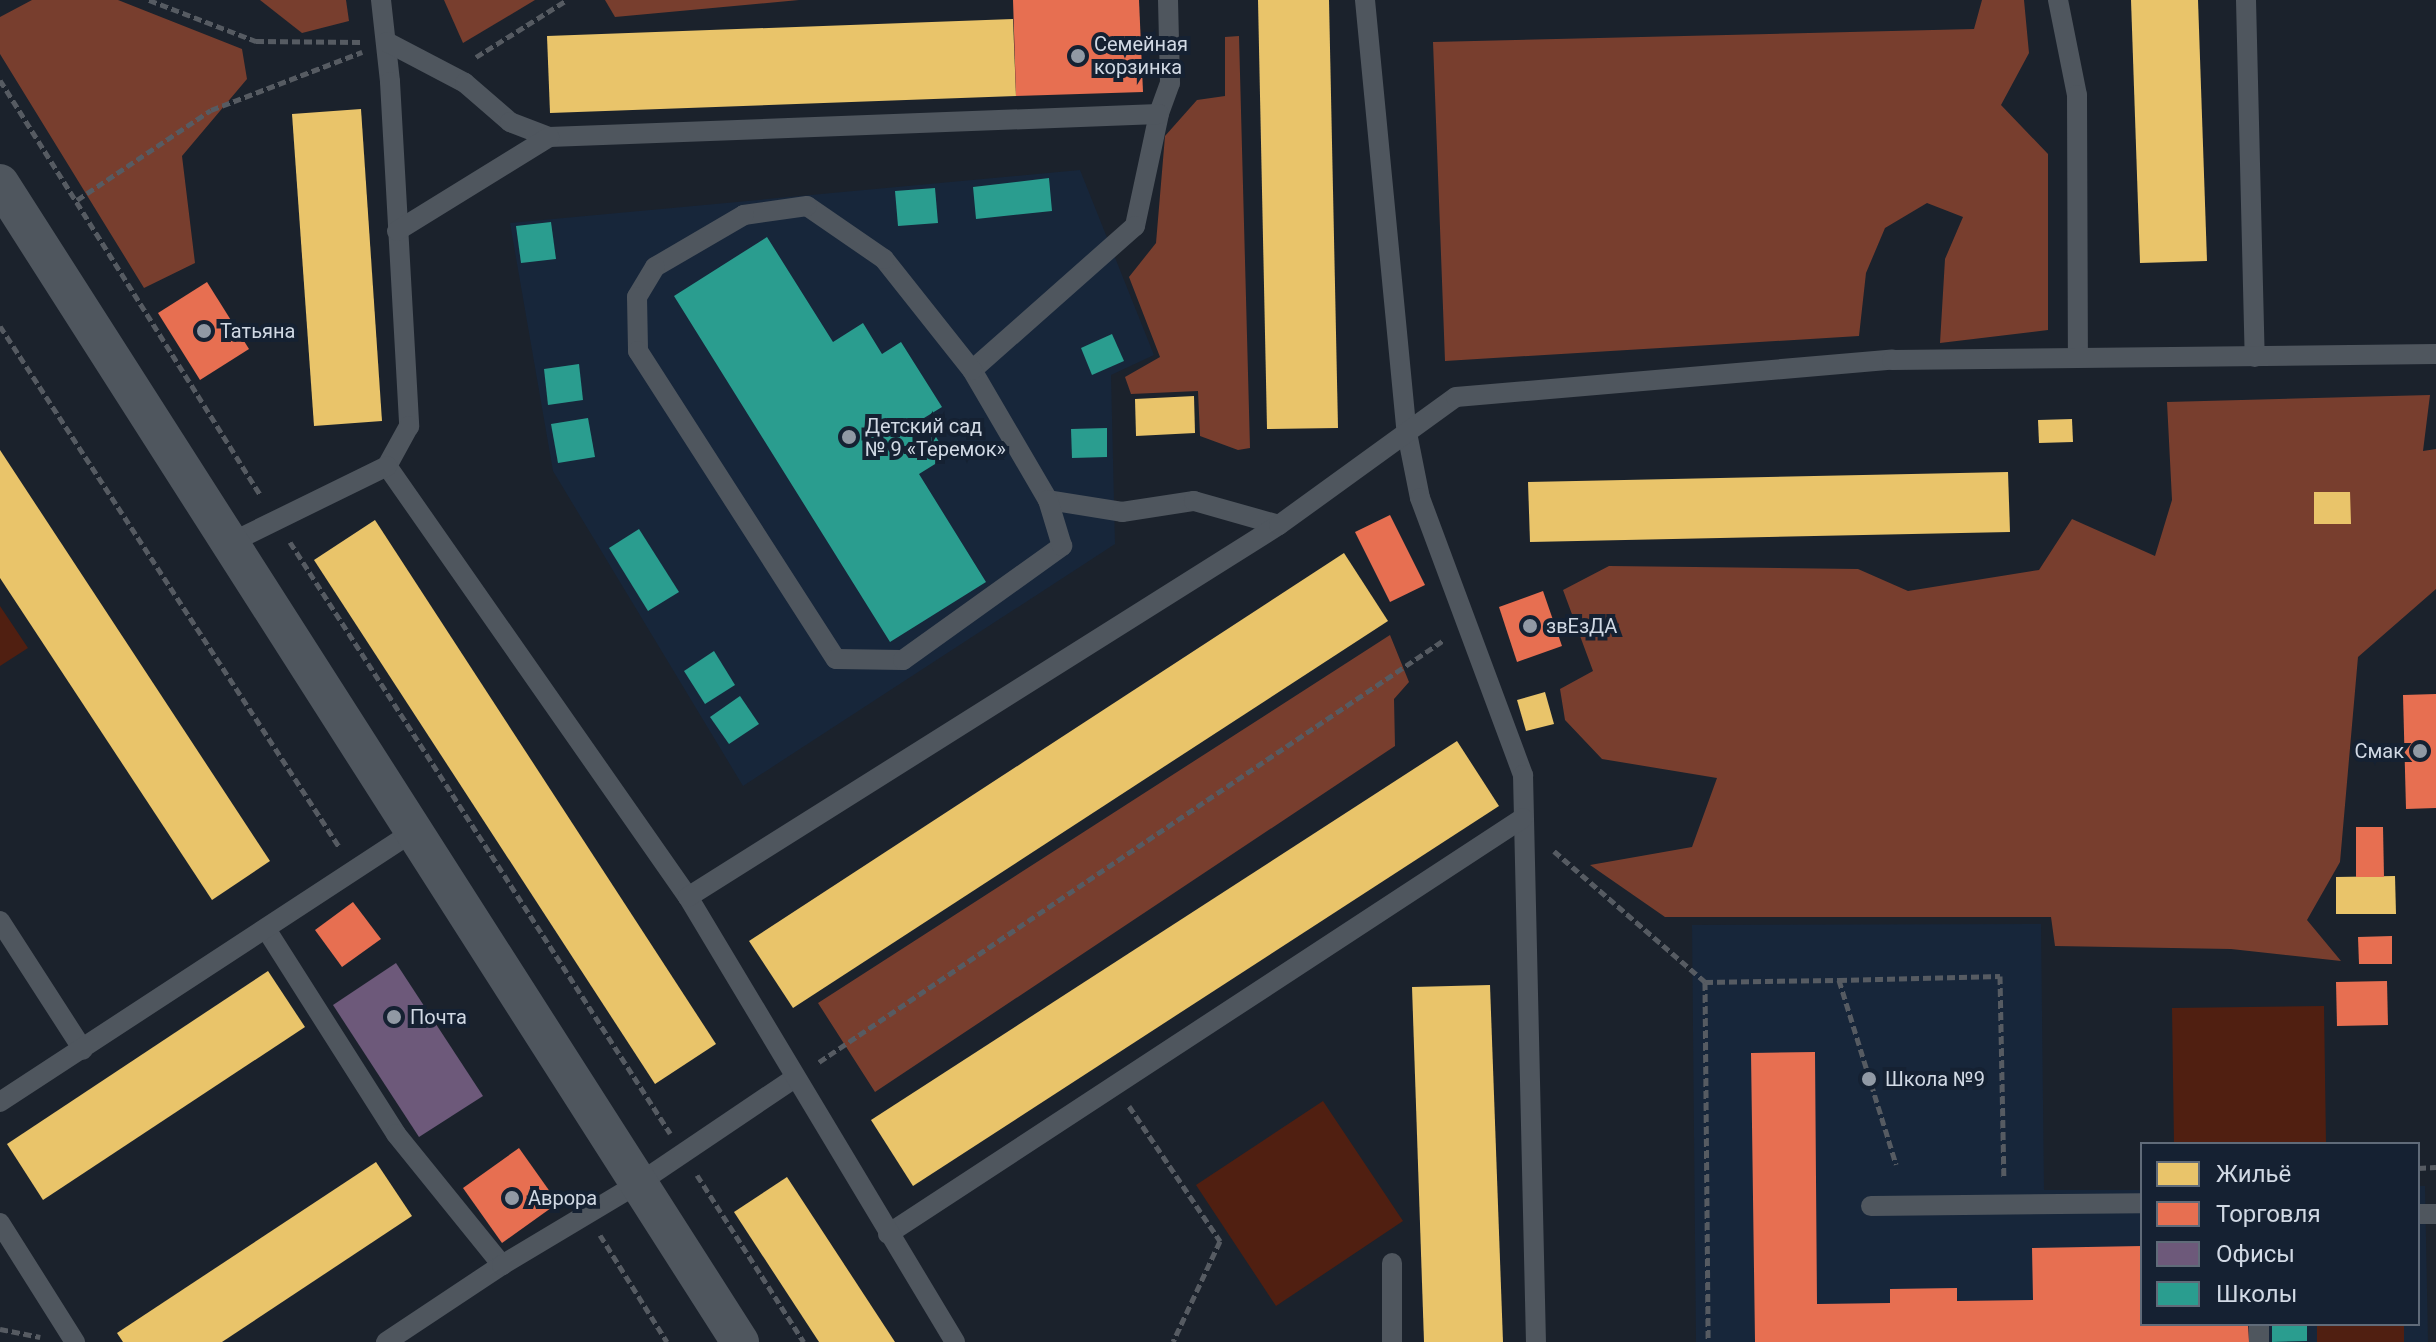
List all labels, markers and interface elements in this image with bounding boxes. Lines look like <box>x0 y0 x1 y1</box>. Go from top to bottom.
place label: Семейная корзинка <box>1094 32 1188 79</box>
marker: Семейная корзинка <box>1069 47 1087 65</box>
place label: Татьяна <box>220 319 295 343</box>
marker: Татьяна <box>195 322 213 340</box>
place label: Детский сад № 9 «Теремок» <box>865 414 1006 461</box>
marker: Детский сад № 9 «Теремок» <box>840 428 858 446</box>
place label: звЕзДА <box>1546 614 1617 638</box>
marker: звЕзДА <box>1521 617 1539 635</box>
place label: Смак <box>2354 739 2404 763</box>
marker: Смак <box>2411 742 2429 760</box>
place label: Почта <box>410 1005 467 1029</box>
marker: Почта <box>385 1008 403 1026</box>
place label: Школа №9 <box>1885 1067 1985 1091</box>
marker: Школа №9 <box>1860 1070 1878 1088</box>
legend <box>2140 1142 2420 1326</box>
text: Жильё <box>2216 1160 2291 1188</box>
place label: Аврора <box>528 1186 597 1210</box>
marker: Аврора <box>503 1189 521 1207</box>
text: Торговля <box>2216 1200 2321 1228</box>
text: Офисы <box>2216 1240 2295 1268</box>
text: Школы <box>2216 1280 2297 1308</box>

